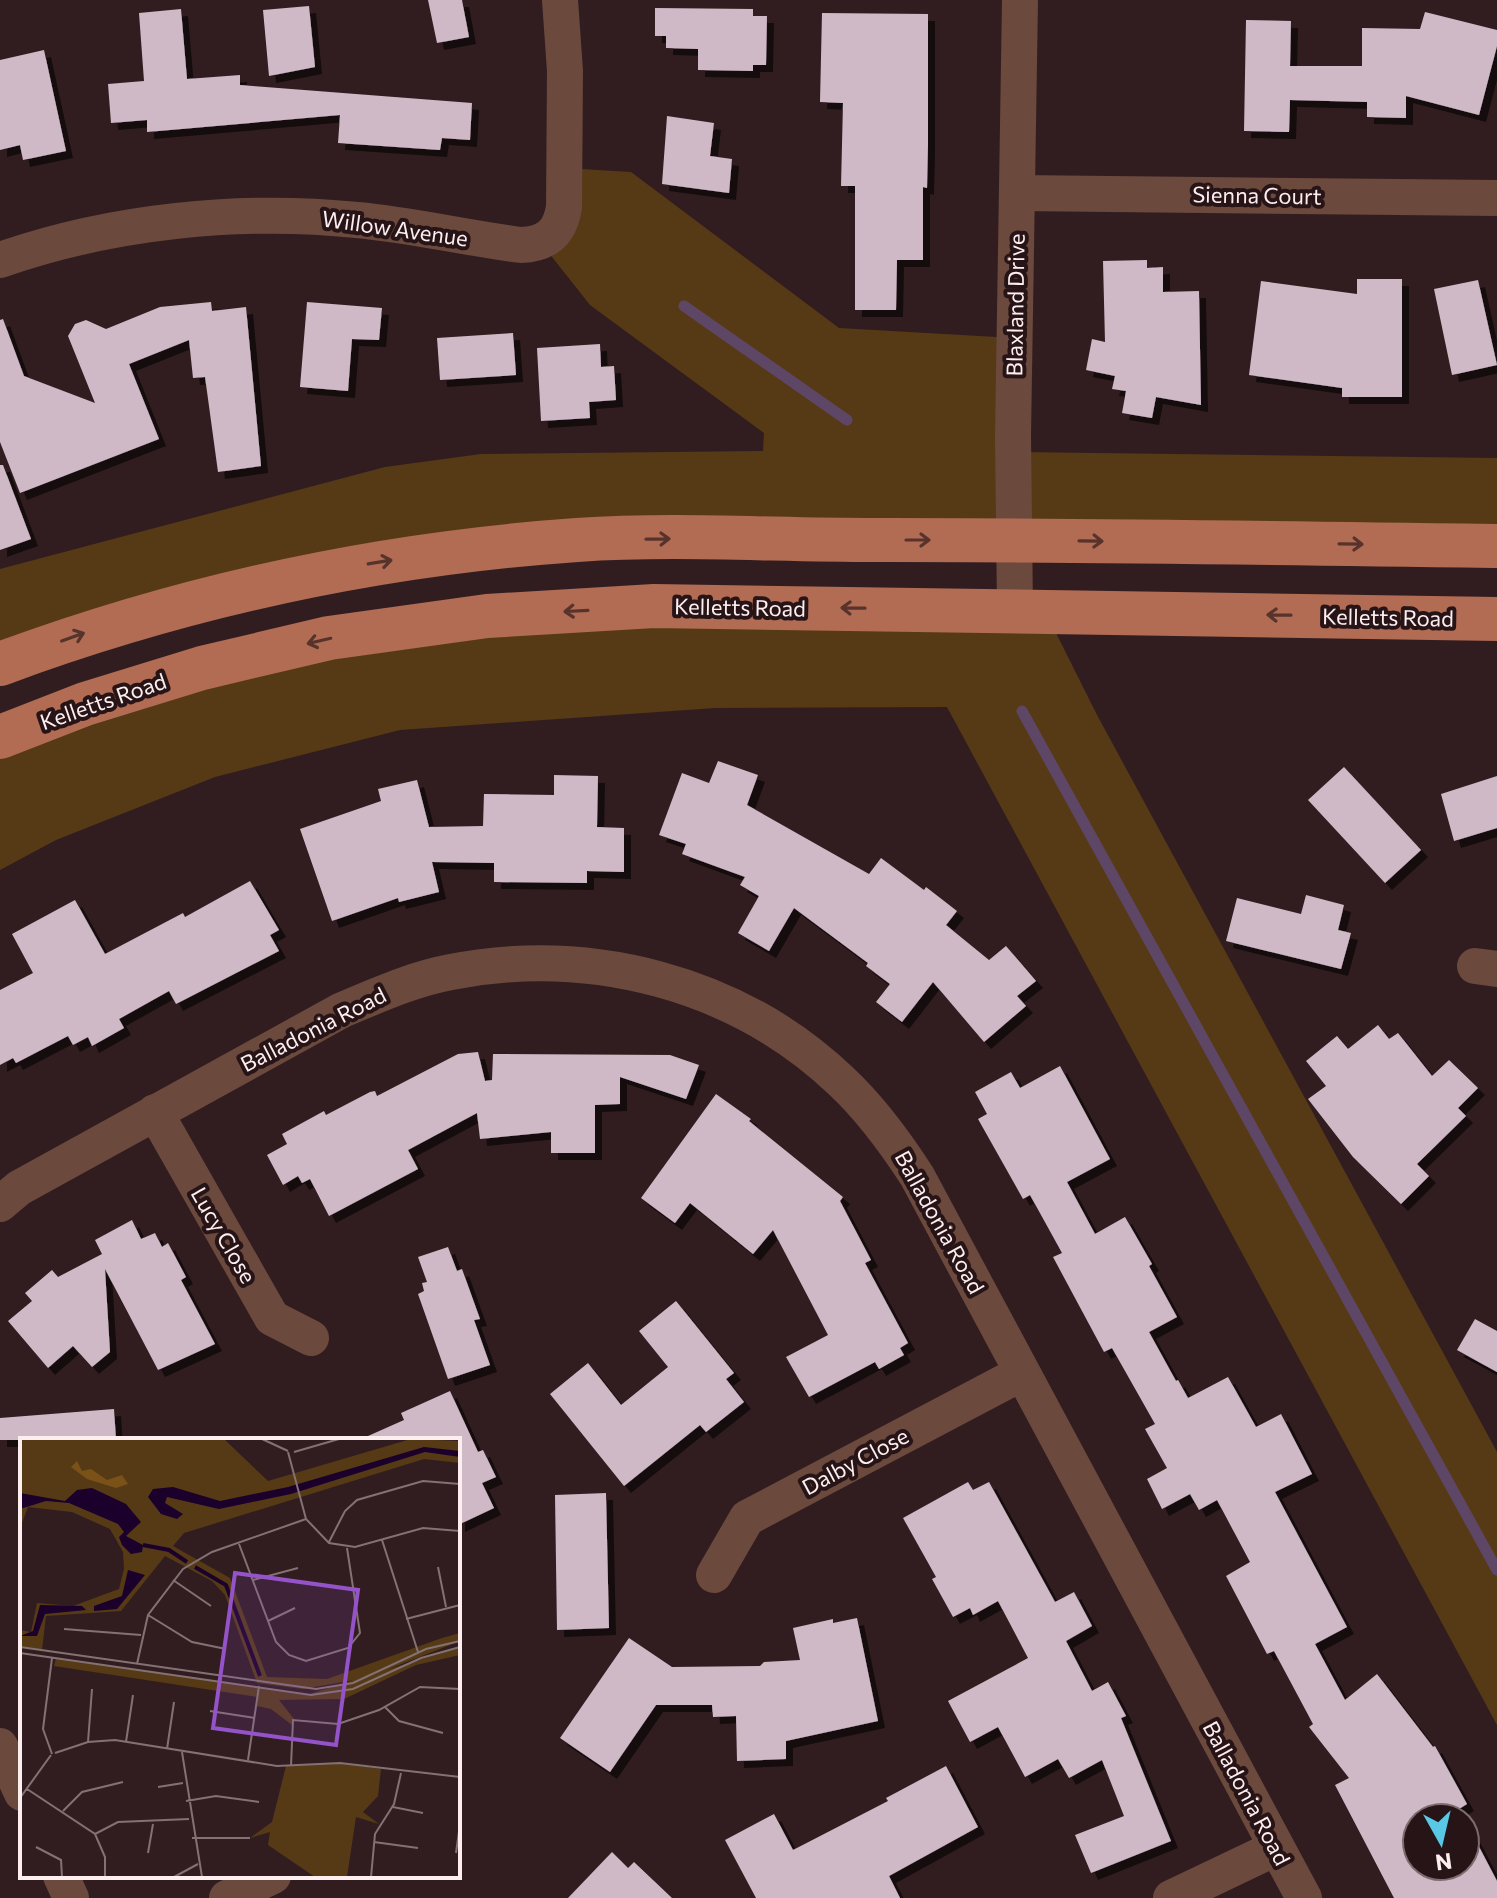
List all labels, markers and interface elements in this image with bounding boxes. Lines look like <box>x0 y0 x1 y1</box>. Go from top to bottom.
street label: Sienna Court <box>1192 180 1322 210</box>
street label: Willow Avenue <box>320 204 470 252</box>
street label: Blaxland Drive <box>1000 233 1030 377</box>
one-way arrow <box>644 531 671 547</box>
one-way arrow <box>904 532 931 548</box>
one-way arrow <box>1077 533 1104 549</box>
one-way arrow <box>1337 536 1364 552</box>
one-way arrow <box>367 554 392 569</box>
street label: Kelletts Road <box>674 592 806 622</box>
one-way arrow <box>840 600 867 616</box>
street label: Kelletts Road <box>1322 602 1454 632</box>
one-way arrow <box>564 603 590 618</box>
one-way arrow <box>1266 607 1293 623</box>
one-way arrow <box>60 629 85 643</box>
one-way arrow <box>306 634 332 649</box>
street label: Kelletts Road <box>36 667 170 735</box>
street label: Balladonia Road <box>236 981 390 1077</box>
street label: Balladonia Road <box>890 1146 990 1298</box>
street label: Lucy Close <box>186 1182 262 1288</box>
street label: Dalby Close <box>797 1422 913 1500</box>
inset map <box>20 1438 460 1878</box>
street label: Balladonia Road <box>1198 1716 1296 1870</box>
north arrow <box>1401 1802 1481 1882</box>
text: N <box>1434 1848 1454 1877</box>

